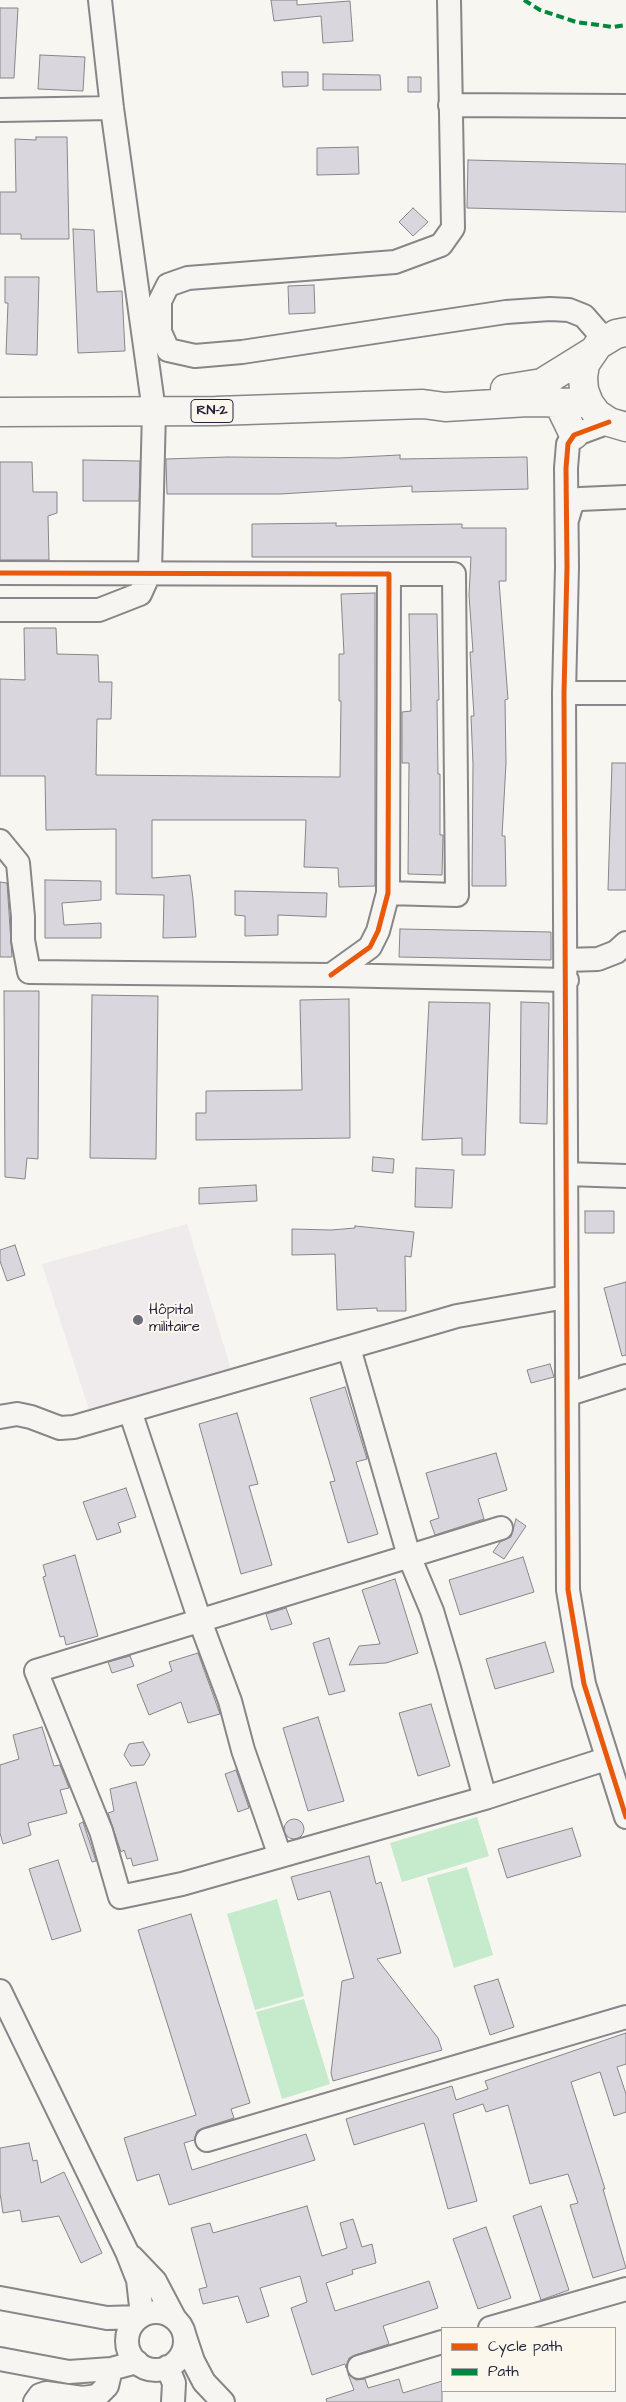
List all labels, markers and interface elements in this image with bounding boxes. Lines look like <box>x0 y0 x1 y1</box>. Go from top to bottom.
road number: RN-2 <box>191 400 233 422</box>
place label: Hôpital militaire <box>149 1302 200 1337</box>
marker: Hôpital militaire <box>131 1313 145 1327</box>
legend <box>441 2327 616 2392</box>
text: Cycle path <box>488 2336 562 2357</box>
text: Path <box>488 2361 519 2382</box>

